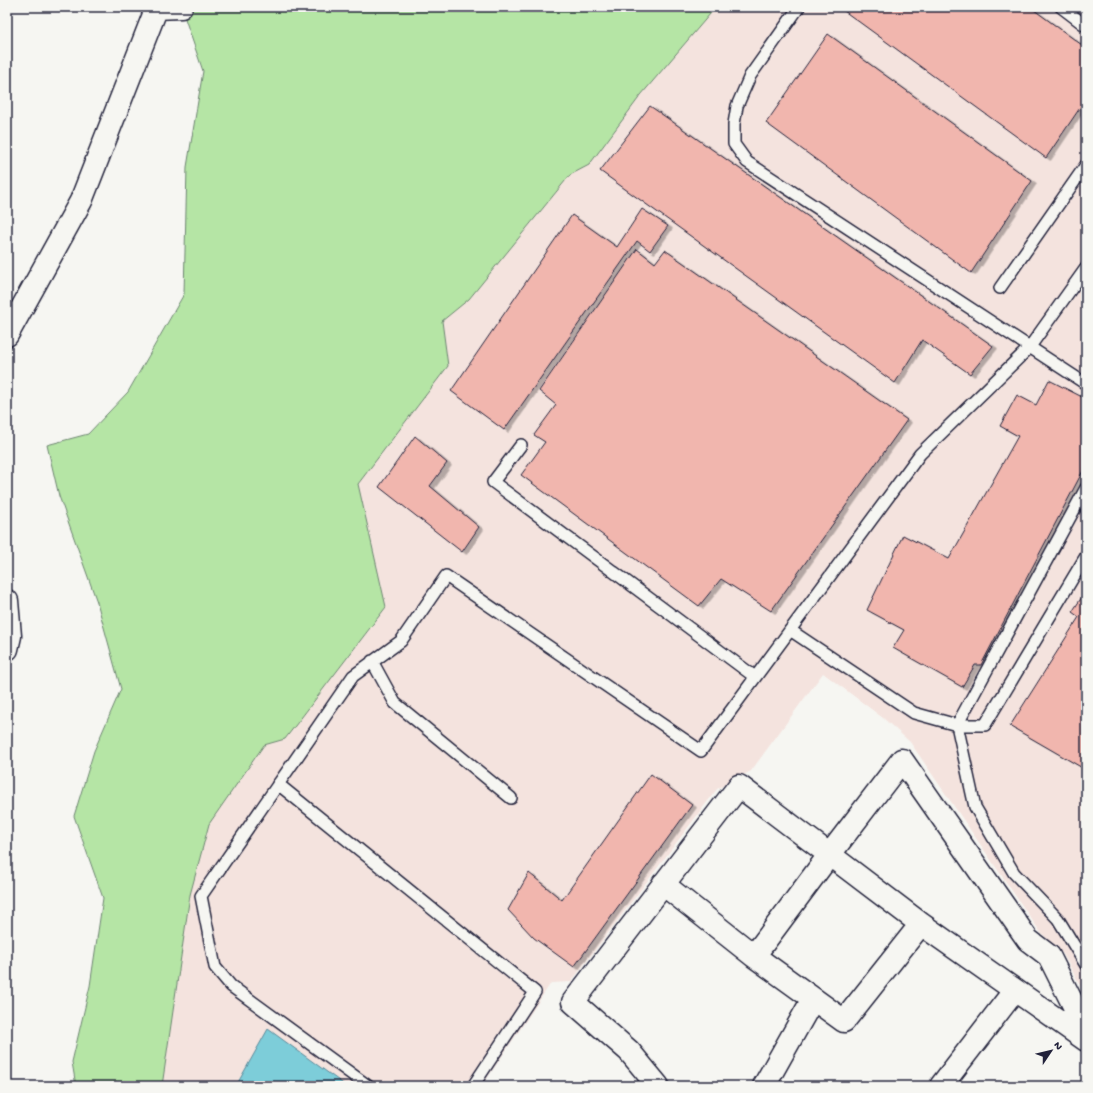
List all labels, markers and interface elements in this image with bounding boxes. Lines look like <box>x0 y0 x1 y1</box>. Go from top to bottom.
north arrow <box>1031 1031 1071 1071</box>
text: N <box>1051 1040 1065 1053</box>

